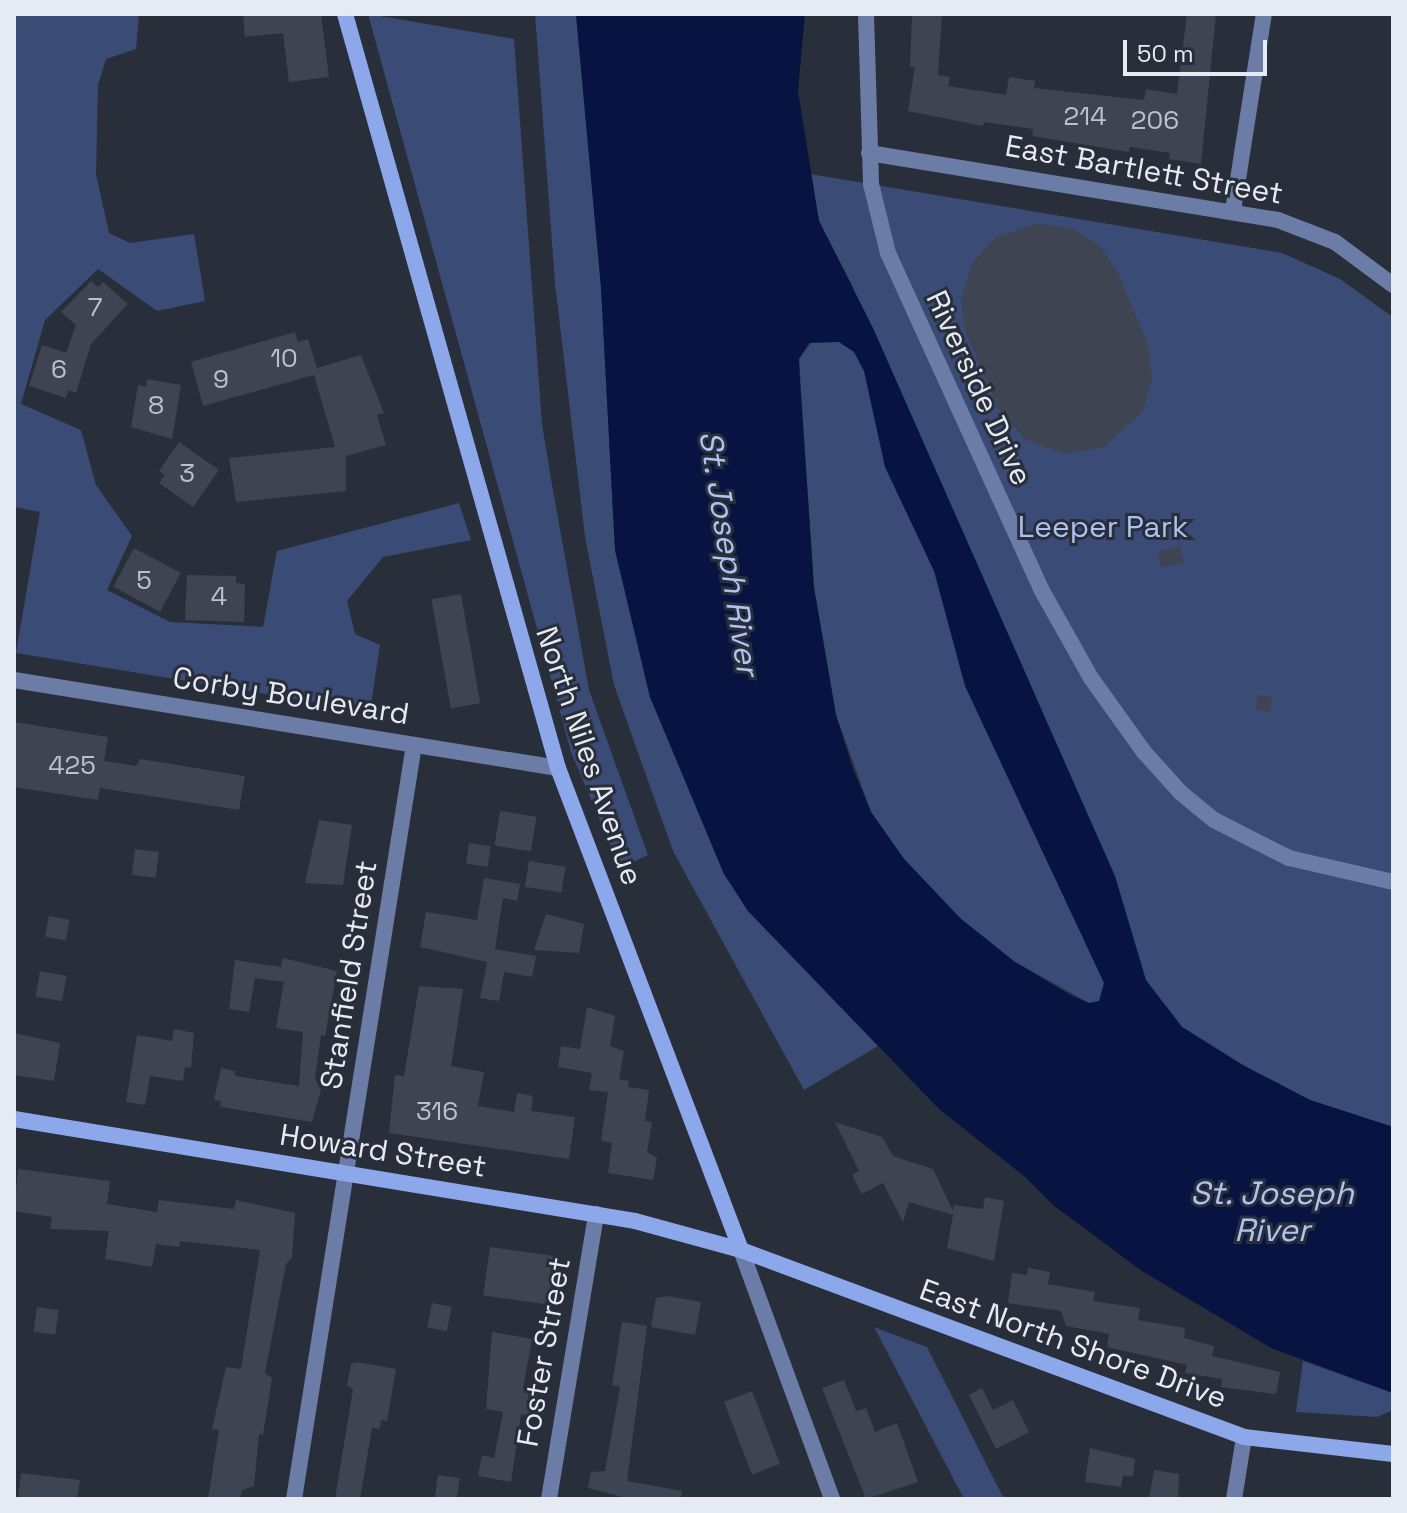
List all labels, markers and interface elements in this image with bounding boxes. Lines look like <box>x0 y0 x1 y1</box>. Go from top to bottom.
scale bar <box>1127 24 1271 74</box>
text: 50 m <box>1137 38 1194 69</box>
house number: 214 <box>1064 101 1106 133</box>
house number: 206 <box>1131 105 1179 137</box>
street label: East Bartlett Street <box>1002 128 1286 212</box>
street label: Riverside Drive <box>918 285 1040 491</box>
house number: 7 <box>88 292 102 324</box>
house number: 10 <box>270 343 298 375</box>
house number: 6 <box>51 354 67 386</box>
house number: 9 <box>213 364 229 396</box>
house number: 8 <box>148 390 164 422</box>
water label: St. Joseph River <box>691 427 767 679</box>
house number: 3 <box>179 458 195 490</box>
park label: Leeper Park <box>1018 509 1188 545</box>
house number: 5 <box>136 565 152 597</box>
house number: 4 <box>211 581 227 613</box>
street label: North Niles Avenue <box>528 622 650 890</box>
street label: Corby Boulevard <box>170 660 412 732</box>
house number: 425 <box>48 750 96 782</box>
street label: Stanfield Street <box>313 858 385 1092</box>
house number: 316 <box>416 1096 458 1128</box>
street label: Howard Street <box>277 1117 489 1185</box>
water label: St. Joseph River <box>1190 1175 1354 1250</box>
street label: Foster Street <box>510 1254 578 1450</box>
street label: East North Shore Drive <box>915 1272 1231 1416</box>

